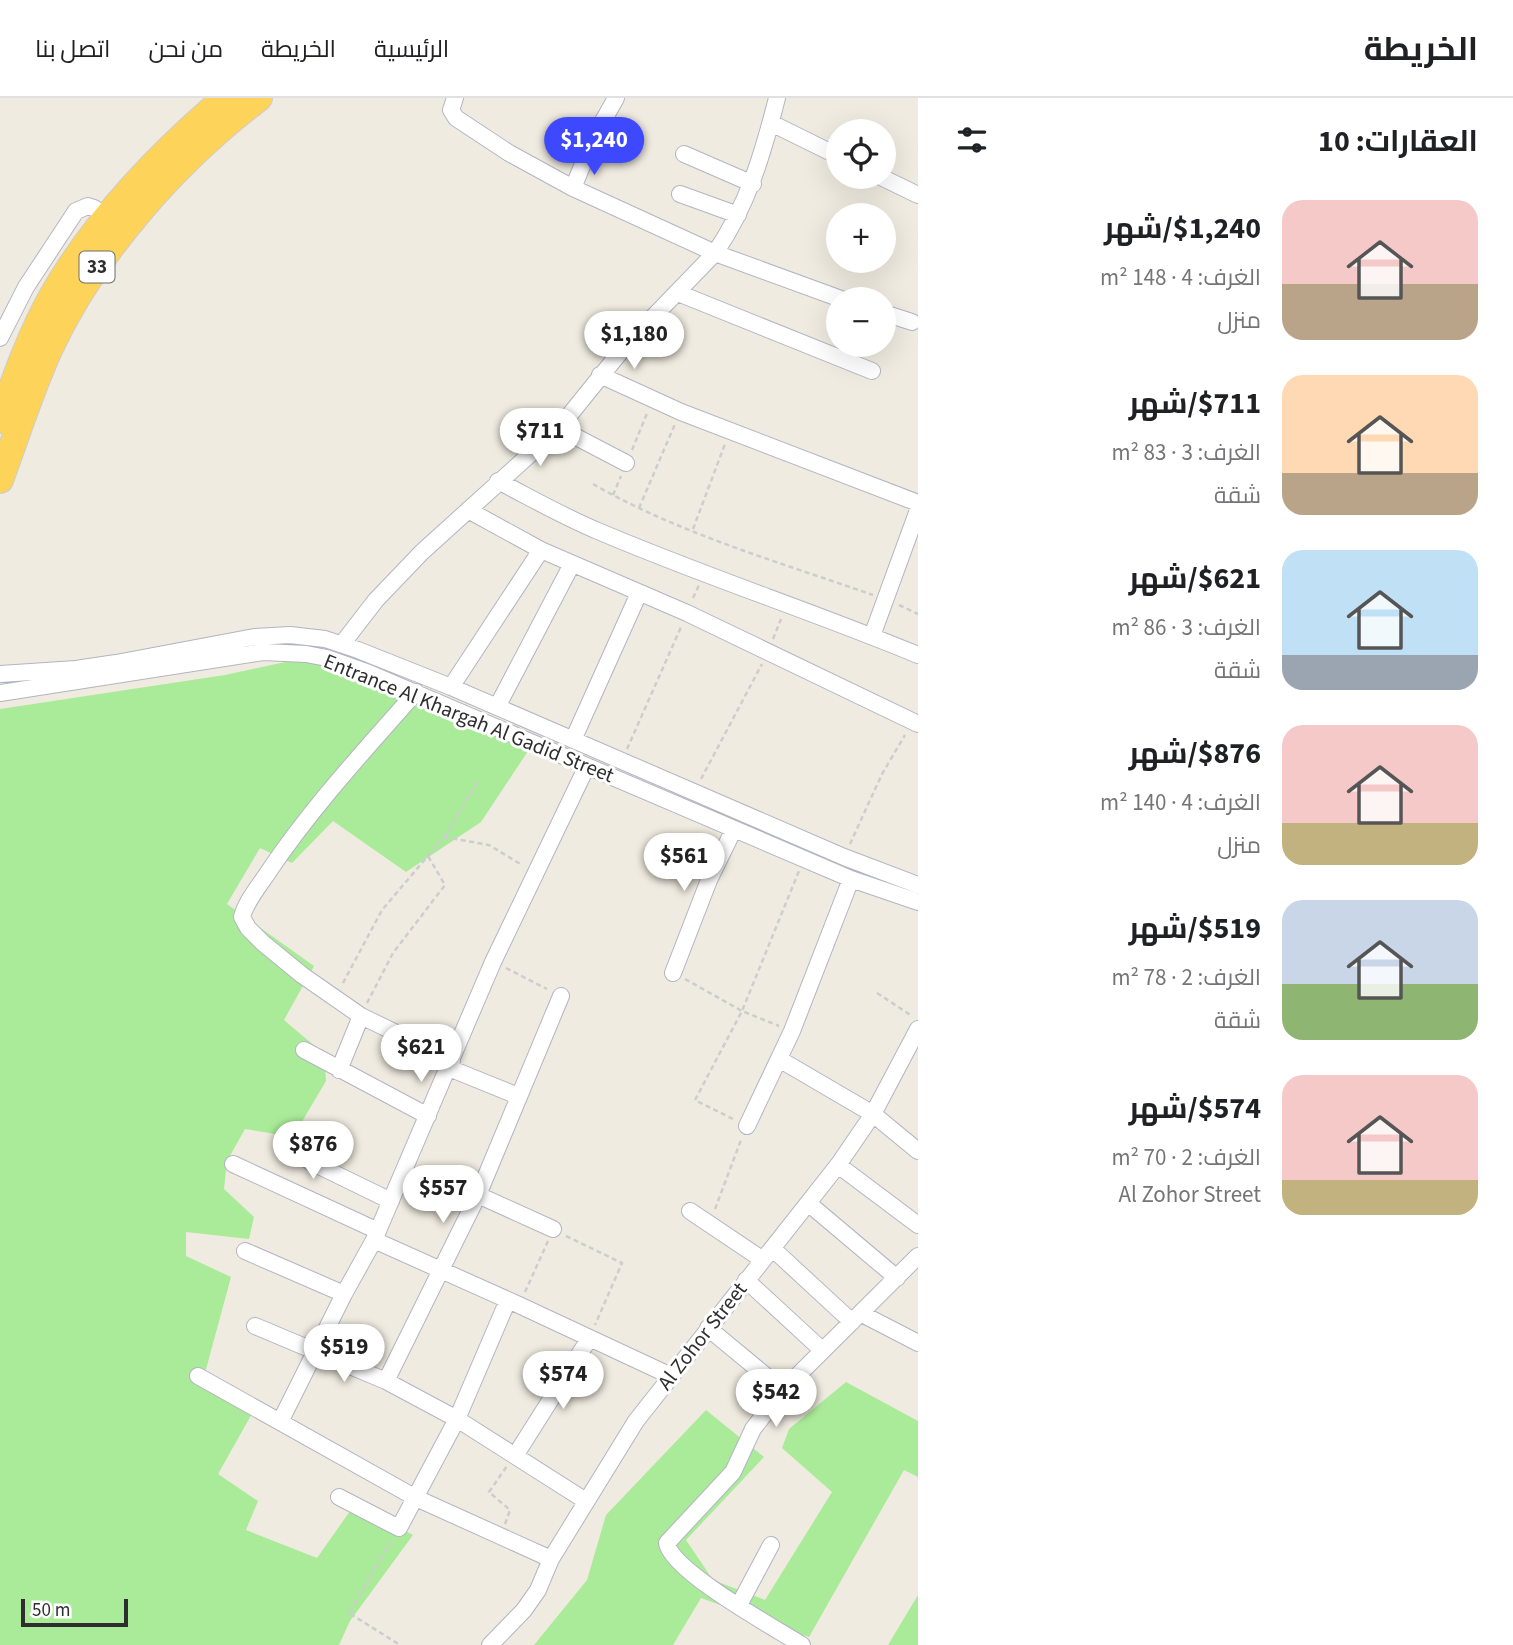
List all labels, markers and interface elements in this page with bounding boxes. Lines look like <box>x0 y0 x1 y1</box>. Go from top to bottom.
text: الخريطة <box>1364 26 1478 73</box>
text: اتصل بنا <box>35 32 110 67</box>
text: من نحن <box>148 32 223 67</box>
text: الخريطة <box>261 32 336 67</box>
text: الرئيسية <box>374 32 449 67</box>
pin: $1,240 <box>537 118 651 177</box>
map controls <box>826 119 896 357</box>
button: locate <box>826 119 896 189</box>
text: العقارات: 10 <box>1318 120 1478 163</box>
icon: filters <box>953 121 991 159</box>
text: $1,240 <box>560 123 628 156</box>
button: + <box>826 203 896 273</box>
text: $1,240/شهر <box>1104 207 1261 250</box>
icon: home <box>1338 228 1422 312</box>
road number: 33 <box>80 252 114 282</box>
text: الغرف: 4 · 148 m² <box>1100 261 1261 294</box>
button: − <box>826 287 896 357</box>
text: منزل <box>1217 304 1261 337</box>
pin: $1,180 <box>577 312 691 371</box>
text: $1,180 <box>600 317 668 350</box>
text: $711/شهر <box>1129 382 1261 425</box>
icon: home <box>1338 403 1422 487</box>
pin: $711 <box>499 408 581 468</box>
text: $711 <box>516 414 564 447</box>
text: الغرف: 3 · 83 m² <box>1111 436 1261 469</box>
text: شقة <box>1214 479 1261 512</box>
text: $621/شهر <box>1129 557 1261 600</box>
icon: home <box>1338 578 1422 662</box>
text: الغرف: 3 · 86 m² <box>1111 611 1261 644</box>
street label: Entrance Al Khargah Al Gadid Street <box>319 646 619 790</box>
text: شقة <box>1214 654 1261 687</box>
text: $876/شهر <box>1129 732 1261 775</box>
icon: home <box>1338 753 1422 837</box>
text: الغرف: 4 · 140 m² <box>1100 786 1261 819</box>
text: منزل <box>1217 829 1261 862</box>
pin: $561 <box>643 834 725 893</box>
text: $561 <box>660 839 708 872</box>
text: $519/شهر <box>1129 907 1261 950</box>
icon: home <box>1338 928 1422 1012</box>
text: الغرف: 2 · 78 m² <box>1111 961 1261 994</box>
text: شقة <box>1214 1004 1261 1037</box>
pin: $621 <box>380 1024 462 1084</box>
text: $621 <box>397 1030 445 1063</box>
text: $574/شهر <box>1129 1087 1261 1130</box>
icon: home <box>1338 1103 1422 1187</box>
pin: $876 <box>272 1122 354 1181</box>
text: $876 <box>289 1127 337 1160</box>
text: الغرف: 2 · 70 m² <box>1111 1141 1261 1174</box>
pin: $557 <box>402 1166 484 1225</box>
text: $557 <box>419 1171 467 1204</box>
text: Al Zohor Street <box>1118 1178 1261 1211</box>
street label: Al Zohor Street <box>650 1275 754 1397</box>
pin: $519 <box>303 1324 385 1384</box>
text: $519 <box>320 1330 368 1363</box>
pin: $574 <box>522 1352 604 1411</box>
text: $574 <box>539 1357 587 1390</box>
pin: $542 <box>735 1370 817 1429</box>
text: $542 <box>752 1375 800 1408</box>
scale bar <box>21 1596 128 1628</box>
text: 50 m <box>32 1597 70 1624</box>

